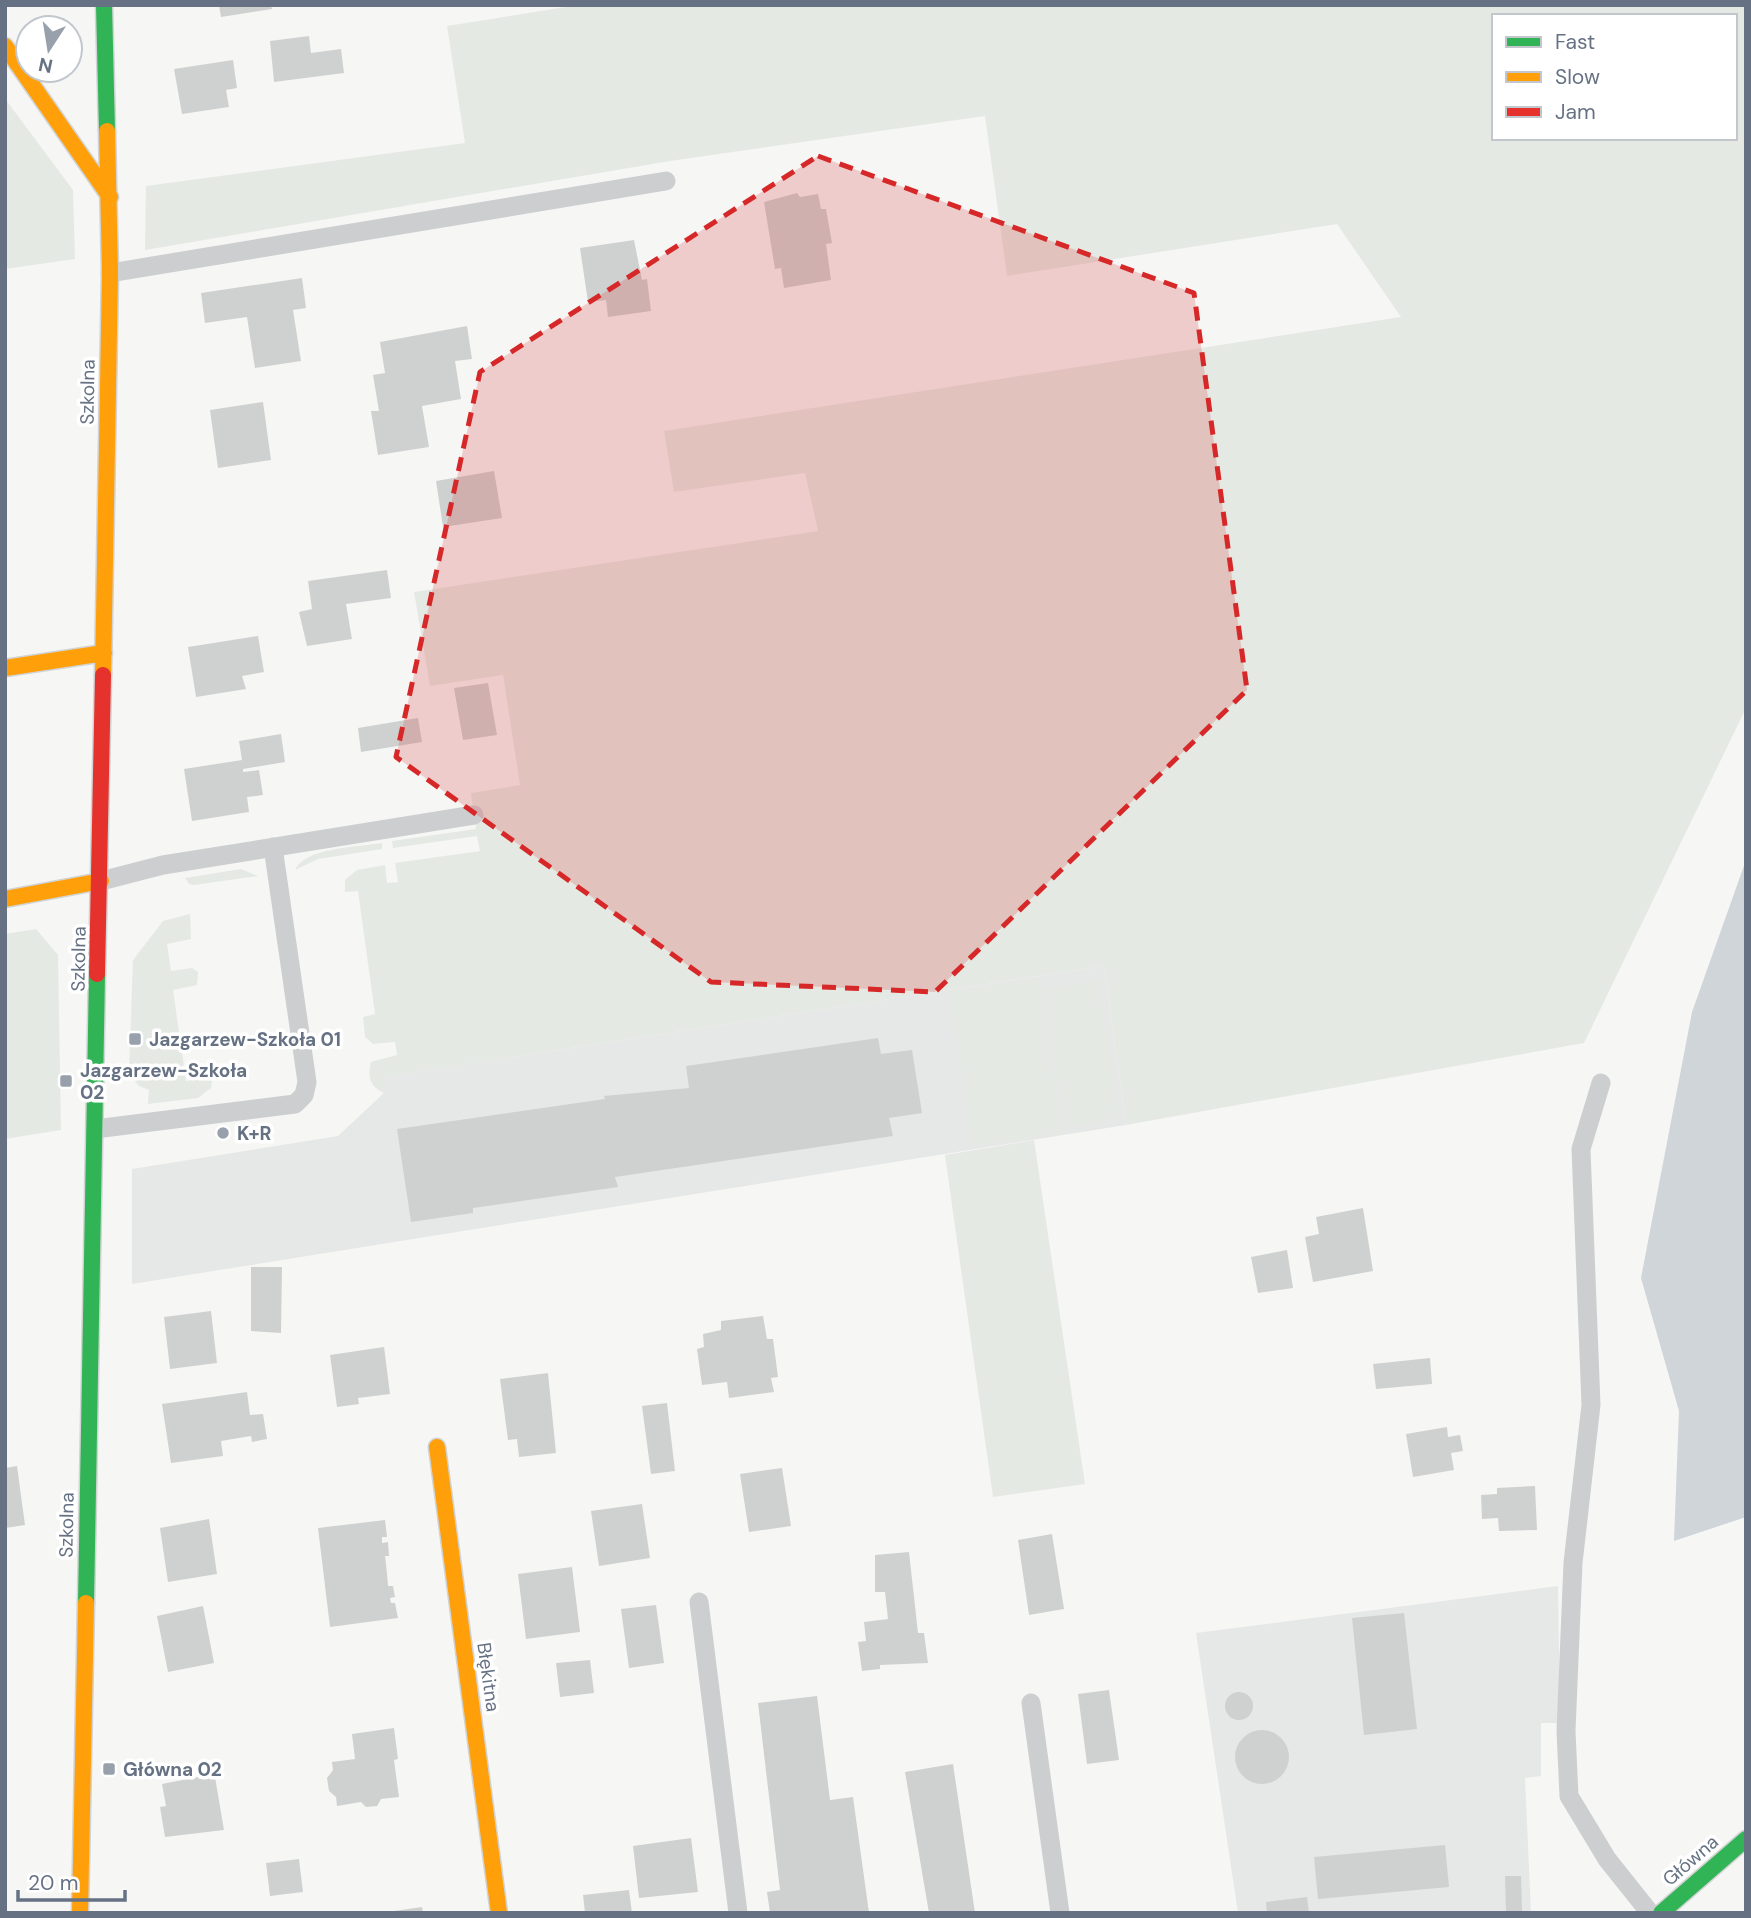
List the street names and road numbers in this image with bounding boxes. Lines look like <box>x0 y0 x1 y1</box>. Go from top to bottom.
street label: Szkolna <box>74 359 101 425</box>
street label: Szkolna <box>65 926 92 992</box>
street label: Szkolna <box>53 1492 80 1558</box>
street label: Błękitna <box>471 1641 506 1713</box>
street label: Główna <box>1657 1829 1723 1891</box>

